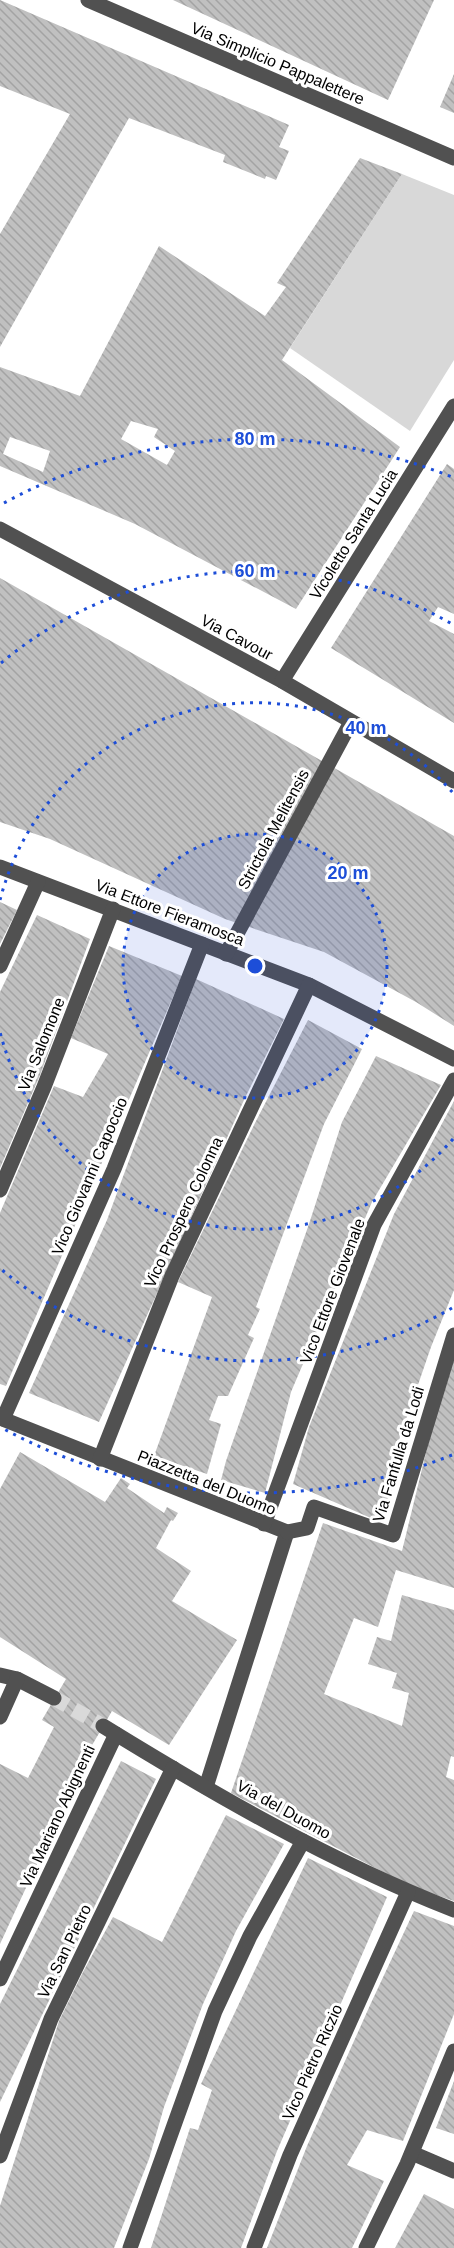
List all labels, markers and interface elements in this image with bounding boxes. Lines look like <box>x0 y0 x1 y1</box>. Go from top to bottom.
street label: Via Simplicio Pappalettere <box>189 19 367 108</box>
text: 80 m <box>234 429 276 449</box>
street label: Vicoletto Santa Lucia <box>306 466 400 602</box>
text: 60 m <box>234 561 276 581</box>
street label: Via Cavour <box>198 611 276 664</box>
text: 40 m <box>345 718 387 738</box>
street label: Strictola Melitensis <box>235 766 312 892</box>
text: 20 m <box>327 863 369 883</box>
street label: Via Ettore Fieramosca <box>93 876 247 949</box>
centre of rings <box>245 956 265 976</box>
street label: Via Salomone <box>15 995 68 1093</box>
street label: Vico Giovanni Capoccio <box>49 1095 130 1258</box>
street label: Vico Prospero Colonna <box>141 1134 226 1290</box>
street label: Vico Ettore Giovenale <box>297 1216 368 1366</box>
street label: Via Fanfulla da Lodi <box>370 1384 427 1524</box>
street label: Piazzetta del Duomo <box>135 1447 279 1518</box>
street label: Via Mariano Abignenti <box>17 1742 98 1890</box>
street label: Via del Duomo <box>234 1777 334 1842</box>
street label: Via San Pietro <box>34 1902 94 2001</box>
street label: Vico Pietro Riczio <box>279 2002 346 2123</box>

